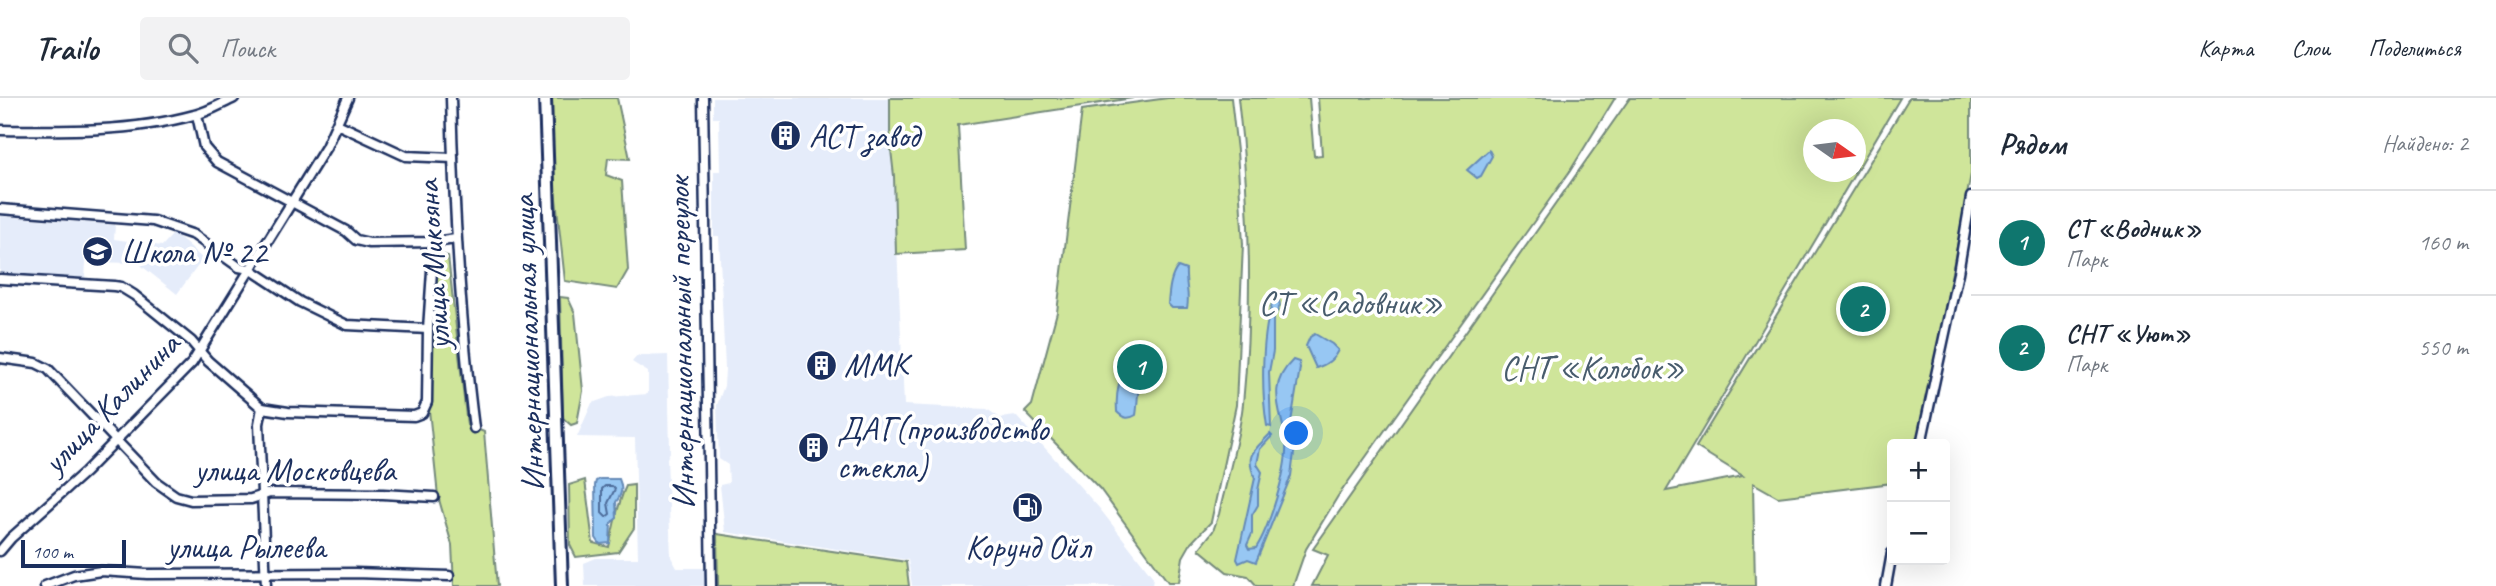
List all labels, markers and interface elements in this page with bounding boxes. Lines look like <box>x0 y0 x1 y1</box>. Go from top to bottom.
search box <box>140 17 630 80</box>
text: Trailo <box>35 27 98 69</box>
icon: search <box>164 29 202 67</box>
text: Поиск <box>220 32 275 65</box>
text: Карта <box>2199 33 2253 63</box>
text: Слои <box>2291 33 2330 63</box>
text: Поделиться <box>2368 33 2461 63</box>
place label: АСТ завод <box>809 115 922 157</box>
building icon: АСТ завод <box>769 119 803 153</box>
north arrow <box>1803 119 1866 182</box>
text: Рядом <box>1999 125 2066 163</box>
text: Найдено: 2 <box>2382 129 2468 158</box>
street label: Интернациональный переулок <box>657 174 705 510</box>
street label: улица Микояна <box>406 176 460 353</box>
street label: Интернациональная улица <box>502 191 554 492</box>
text: СТ «Водник» <box>2066 212 2201 245</box>
text: 1 <box>2017 228 2027 257</box>
text: 160 m <box>2419 228 2468 257</box>
place label: Школа № 22 <box>121 231 270 273</box>
school or university icon: Школа № 22 <box>81 235 115 269</box>
text: Парк <box>2066 245 2107 274</box>
park label: СТ «Садовник» <box>1259 282 1443 324</box>
pin: 2 <box>1840 283 1886 335</box>
text: СНТ «Уют» <box>2066 317 2191 350</box>
street label: улица Калинина <box>32 322 190 484</box>
text: 2 <box>2017 333 2027 362</box>
text: 550 m <box>2419 333 2468 362</box>
pin: 1 <box>1117 341 1163 393</box>
place label: ММК <box>844 344 913 386</box>
park label: СНТ «Колобок» <box>1501 347 1685 389</box>
building icon: ММК <box>804 348 838 382</box>
text: Парк <box>2066 350 2107 379</box>
place label: ДАГ(производство стекла) <box>837 408 1051 488</box>
your location <box>1279 416 1313 450</box>
building icon: ДАГ(производство стекла) <box>797 431 831 465</box>
map controls <box>1887 439 1950 565</box>
button: + <box>1887 439 1950 502</box>
street label: улица Московцева <box>193 449 398 491</box>
fuel station icon: Корунд Ойл <box>1011 490 1045 524</box>
button: − <box>1887 502 1950 565</box>
street label: улица Рылеева <box>165 526 328 568</box>
place label: Корунд Ойл <box>966 526 1093 568</box>
scale bar <box>21 537 126 569</box>
text: 100 m <box>32 540 73 564</box>

